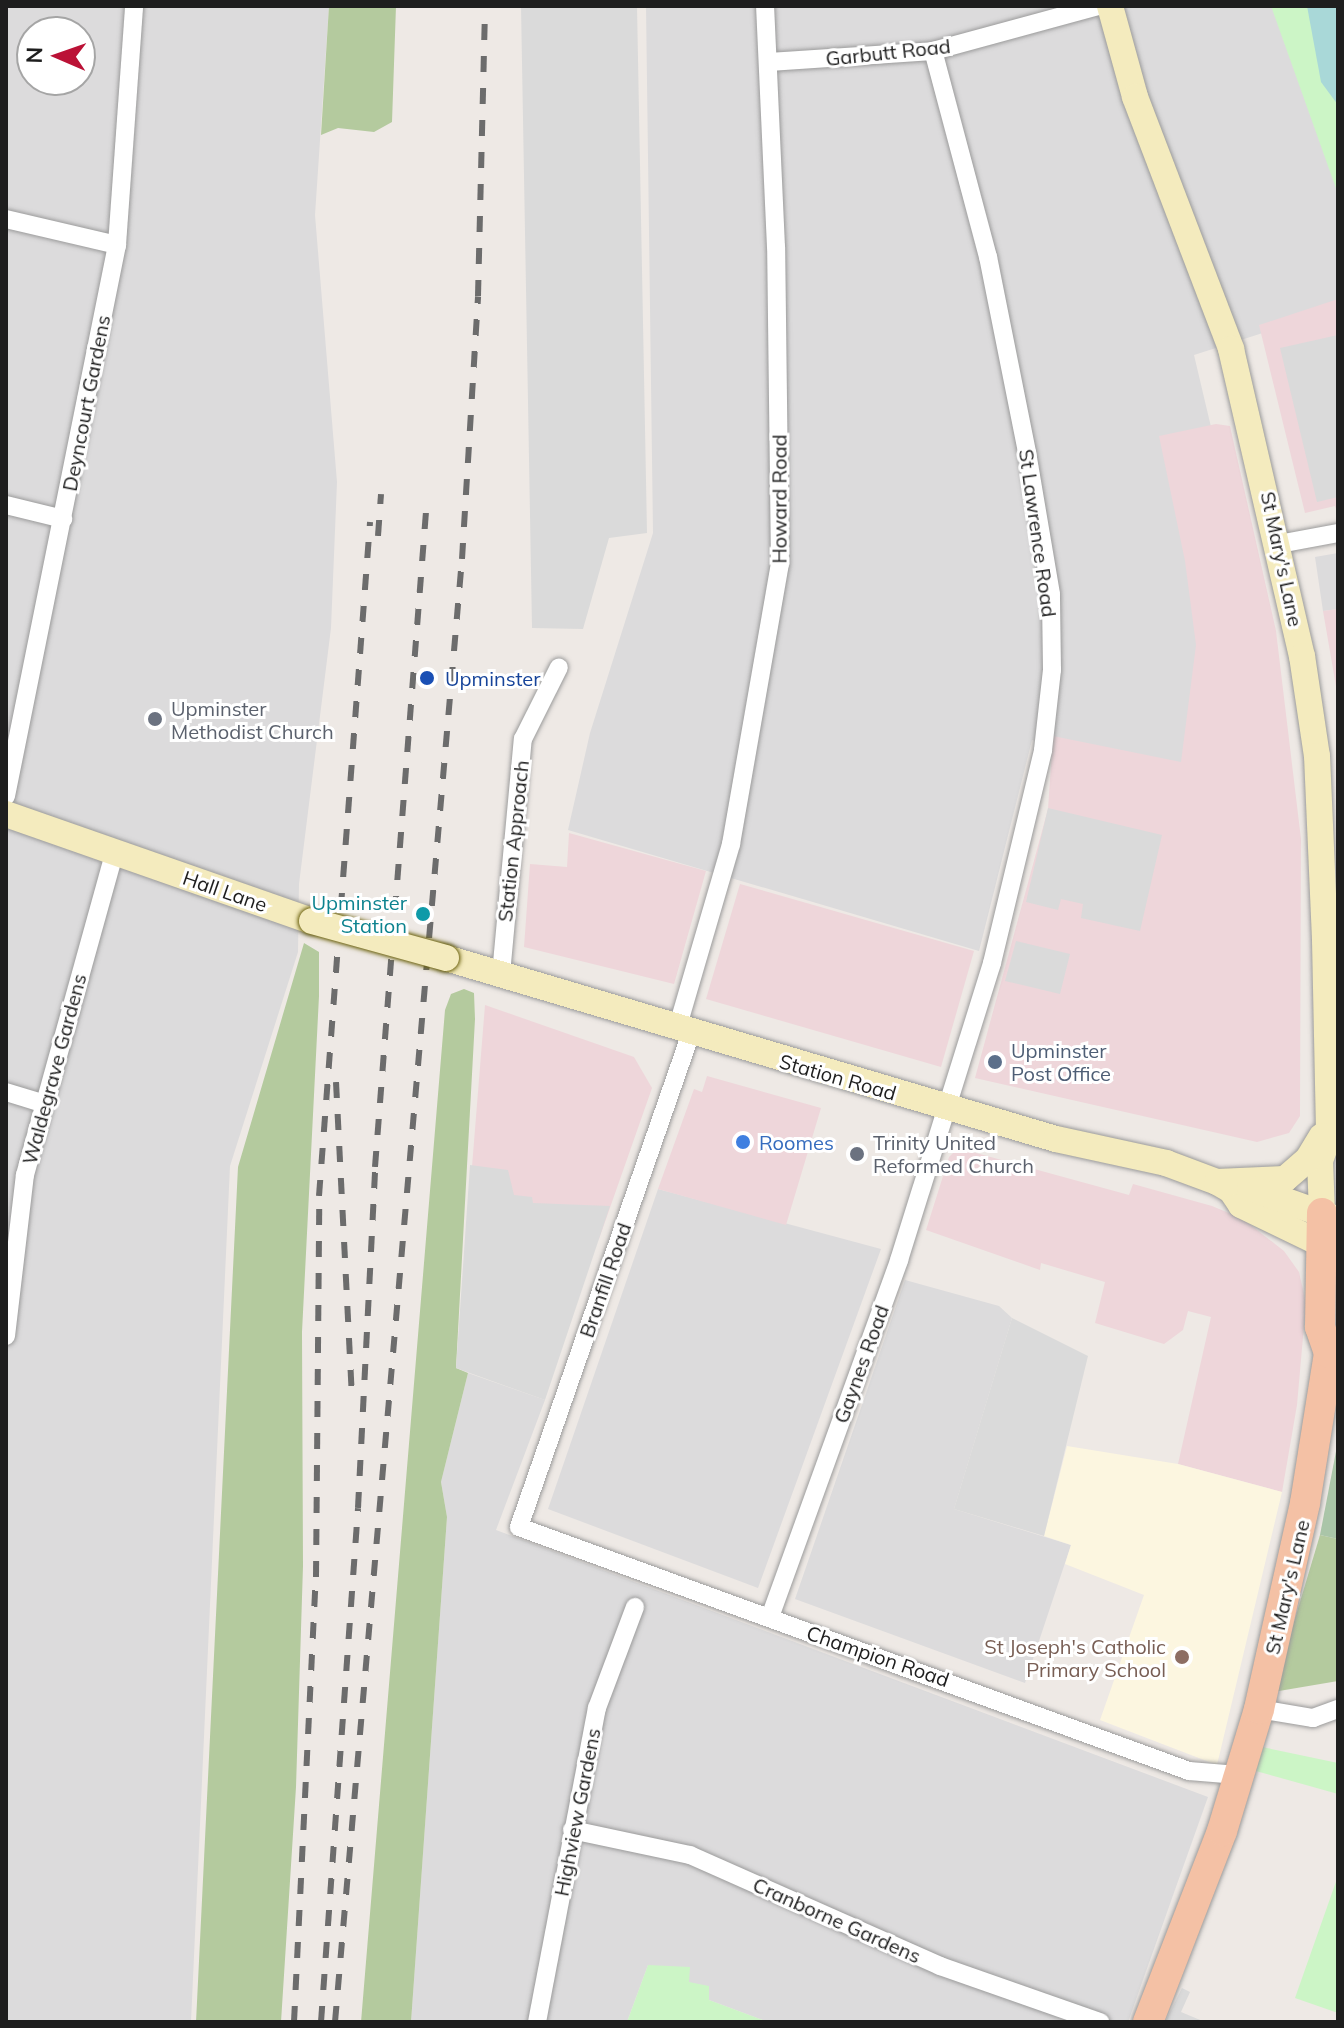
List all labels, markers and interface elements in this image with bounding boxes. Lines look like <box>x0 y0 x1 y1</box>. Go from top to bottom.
north arrow <box>16 16 96 96</box>
street label: Garbutt Road <box>824 34 952 70</box>
text: N <box>20 46 48 64</box>
street label: Deyncourt Gardens <box>57 313 115 493</box>
street label: Howard Road <box>767 434 791 564</box>
street label: St Lawrence Road <box>1014 447 1062 619</box>
street label: St Mary's Lane <box>1256 489 1308 629</box>
place label: Upminster <box>445 666 540 690</box>
marker: Upminster <box>416 667 438 689</box>
place label: Upminster Methodist Church <box>171 696 334 743</box>
marker: Upminster Methodist Church <box>146 710 164 728</box>
street label: Station Approach <box>493 759 533 923</box>
street label: Hall Lane <box>180 865 270 917</box>
place label: Upminster Station <box>312 890 407 937</box>
marker: Upminster Station <box>414 905 432 923</box>
street label: Waldegrave Gardens <box>17 971 91 1167</box>
place label: Upminster Post Office <box>1011 1038 1111 1085</box>
street label: Station Road <box>777 1049 899 1105</box>
marker: Upminster Post Office <box>986 1053 1004 1071</box>
place label: Roomes <box>759 1130 834 1154</box>
place label: Trinity United Reformed Church <box>873 1130 1034 1177</box>
marker: Roomes <box>734 1133 752 1151</box>
marker: Trinity United Reformed Church <box>848 1145 866 1163</box>
street label: Branfill Road <box>574 1219 636 1341</box>
street label: Gaynes Road <box>829 1302 893 1426</box>
street label: St Mary's Lane <box>1260 1517 1314 1657</box>
street label: Champion Road <box>804 1620 952 1692</box>
place label: St Joseph's Catholic Primary School <box>984 1634 1166 1681</box>
marker: St Joseph's Catholic Primary School <box>1173 1648 1191 1666</box>
street label: Highview Gardens <box>549 1726 605 1898</box>
street label: Cranborne Gardens <box>749 1872 925 1968</box>

